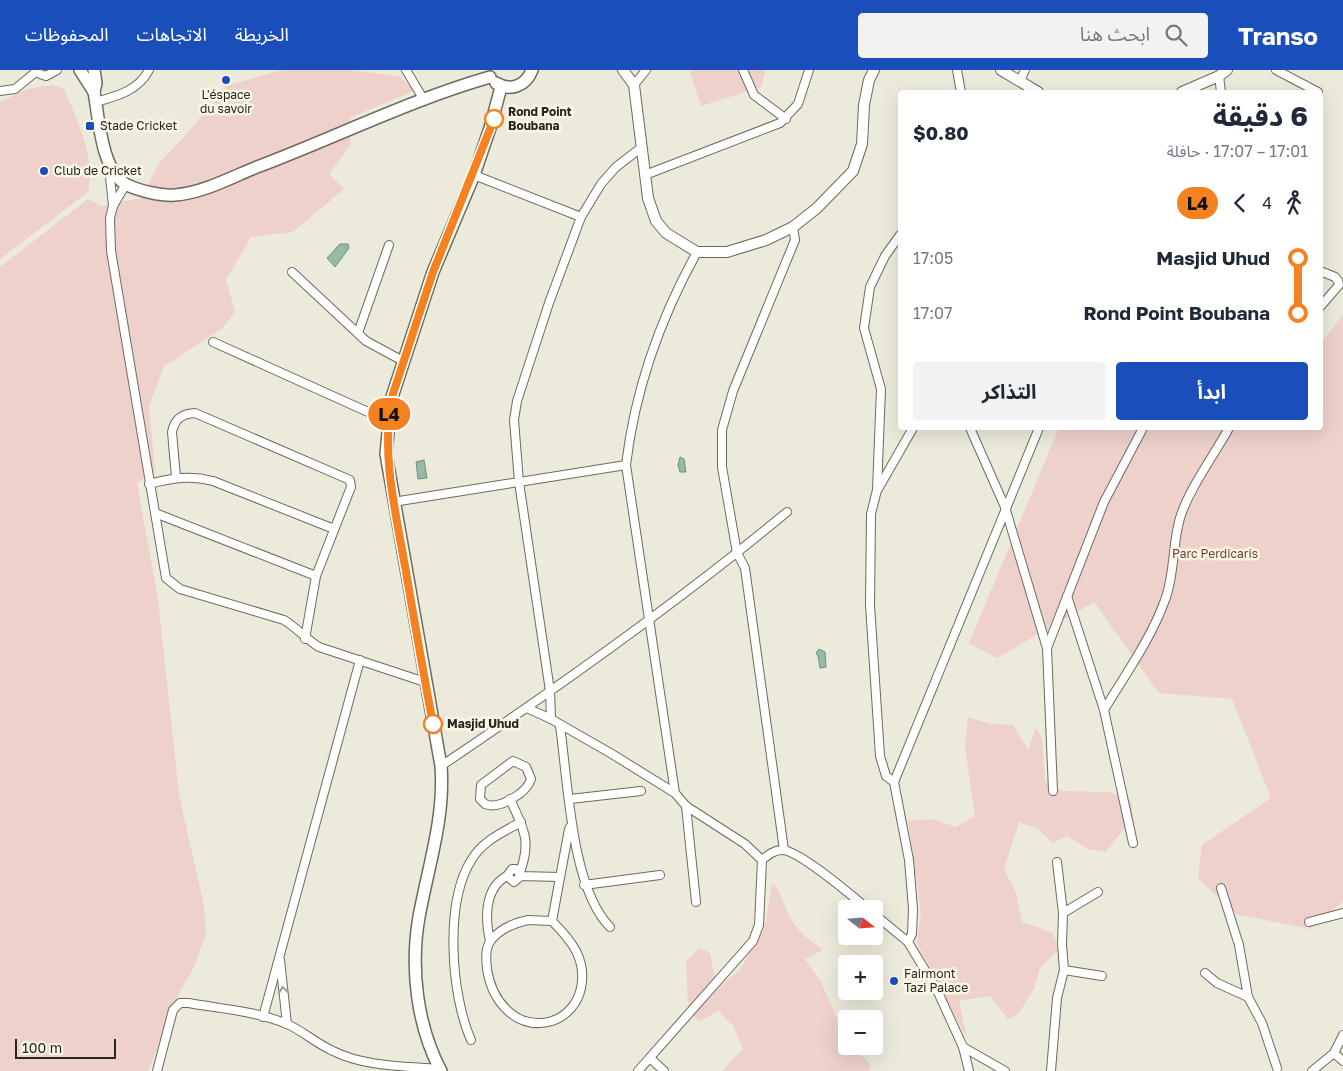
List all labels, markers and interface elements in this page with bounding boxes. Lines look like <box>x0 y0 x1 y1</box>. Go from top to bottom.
search box <box>858 13 1208 58</box>
icon: search <box>1162 21 1190 49</box>
text: Transo <box>1238 21 1318 50</box>
text: ابحث هنا <box>1080 22 1150 45</box>
text: المحفوظات <box>25 23 109 45</box>
text: الاتجاهات <box>137 23 207 45</box>
text: الخريطة <box>235 23 289 45</box>
marker: L'éspace du savoir <box>220 74 232 86</box>
place label: L'éspace du savoir <box>200 87 252 116</box>
text: 6 دقيقة <box>1213 99 1308 132</box>
place label: Rond Point Boubana <box>508 104 572 133</box>
marker: Rond Point Boubana <box>484 109 504 129</box>
place label: Stade Cricket <box>100 118 177 133</box>
marker: Stade Cricket <box>84 120 96 132</box>
text: $0.80 <box>913 121 969 144</box>
text: 17:01 – 17:07 · حافلة <box>1167 141 1308 161</box>
place label: Club de Cricket <box>54 163 142 178</box>
marker: Club de Cricket <box>38 165 50 177</box>
icon: back <box>1226 189 1254 217</box>
icon: walk <box>1280 189 1308 217</box>
text: L4 <box>1187 192 1208 214</box>
text: 4 <box>1262 193 1272 213</box>
text: Masjid Uhud <box>1156 246 1270 269</box>
text: 17:05 <box>913 248 953 268</box>
text: Rond Point Boubana <box>1083 301 1270 324</box>
text: 17:07 <box>913 303 952 323</box>
button: التذاكر <box>913 362 1106 420</box>
button: ابدأ <box>1116 362 1308 420</box>
line badge: L4 <box>366 398 412 430</box>
text: L4 <box>378 403 400 425</box>
park label: Parc Perdicaris <box>1172 546 1258 561</box>
marker: Masjid Uhud <box>423 714 443 734</box>
place label: Masjid Uhud <box>447 716 519 731</box>
north arrow <box>838 900 882 945</box>
map controls <box>838 900 883 1055</box>
button: + <box>838 955 883 1000</box>
place label: Fairmont Tazi Palace <box>904 966 968 995</box>
marker: Fairmont Tazi Palace <box>888 975 900 987</box>
one-way arrow <box>278 985 289 993</box>
button: − <box>838 1010 883 1055</box>
scale bar <box>15 1036 116 1059</box>
text: 100 m <box>22 1039 62 1056</box>

